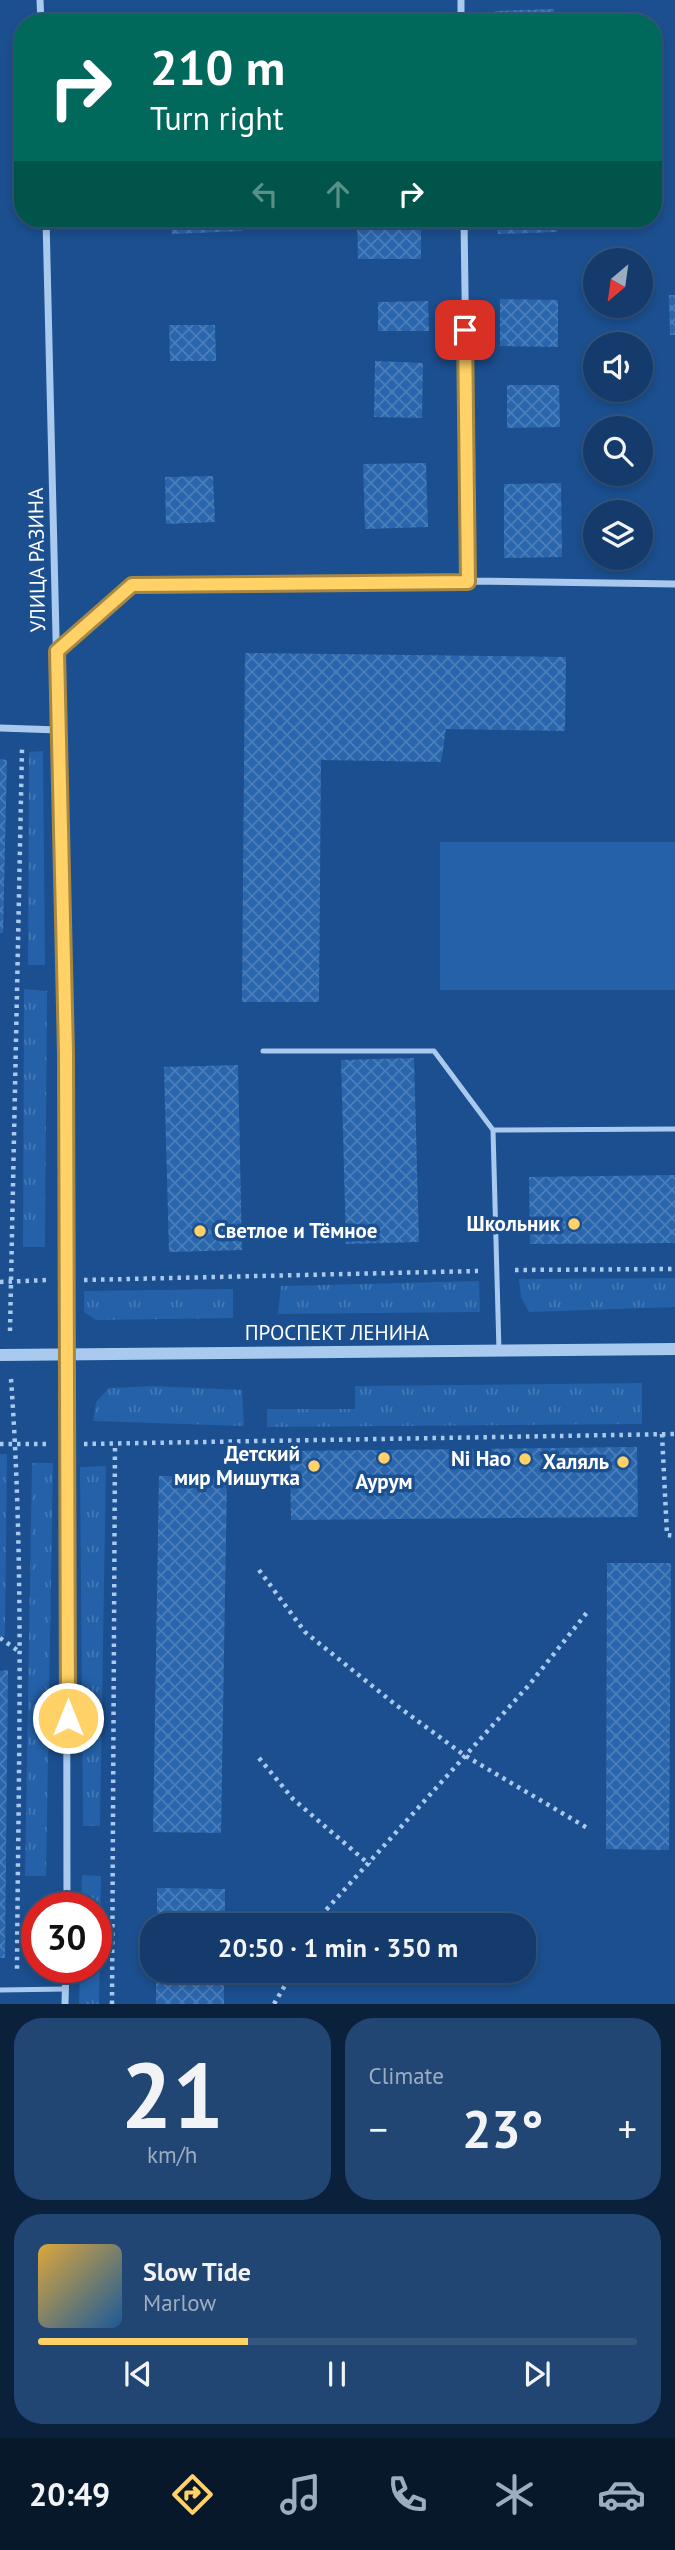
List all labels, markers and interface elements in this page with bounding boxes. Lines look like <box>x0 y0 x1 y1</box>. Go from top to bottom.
text: 210 m <box>150 35 285 99</box>
icon: right <box>35 42 126 133</box>
text: Turn right <box>150 97 284 139</box>
icon: left <box>246 175 284 213</box>
icon: ahead <box>319 175 357 213</box>
icon: right <box>392 175 430 213</box>
north arrow <box>583 248 653 318</box>
map controls <box>583 248 653 570</box>
pin <box>435 300 495 360</box>
icon: arrive <box>446 311 484 349</box>
button: sound <box>583 332 653 402</box>
button: search <box>583 416 653 486</box>
street label: УЛИЦА РАЗИНА <box>22 487 51 633</box>
button: layers <box>583 500 653 570</box>
place label: Школьник <box>467 1210 561 1237</box>
marker: Школьник <box>566 1216 582 1232</box>
place label: Светлое и Тёмное <box>214 1217 377 1244</box>
marker: Светлое и Тёмное <box>192 1223 208 1239</box>
street label: ПРОСПЕКТ ЛЕНИНА <box>245 1319 430 1346</box>
place label: Детский мир Мишутка <box>174 1440 300 1491</box>
place label: Ni Hao <box>451 1445 511 1472</box>
place label: Халяль <box>543 1448 609 1475</box>
marker: Аурум <box>376 1450 392 1466</box>
marker: Ni Hao <box>517 1451 533 1467</box>
marker: Халяль <box>615 1454 631 1470</box>
marker: Детский мир Мишутка <box>306 1458 322 1474</box>
place label: Аурум <box>356 1468 412 1495</box>
position arrow <box>31 1681 105 1755</box>
speed limit sign: 30 <box>21 1892 112 1983</box>
text: 20:50 · 1 min · 350 m <box>218 1931 458 1964</box>
text: 21 <box>121 2035 224 2153</box>
text: Climate <box>369 2061 444 2090</box>
text: 23° <box>462 2095 544 2162</box>
text: − <box>369 2104 388 2153</box>
text: + <box>618 2104 637 2153</box>
text: km/h <box>147 2140 197 2169</box>
text: Slow Tide <box>143 2255 251 2288</box>
text: Marlow <box>143 2288 216 2317</box>
icon: previous <box>119 2355 157 2393</box>
icon: pause <box>318 2355 356 2393</box>
icon: next <box>518 2355 556 2393</box>
icon: directions <box>168 2470 217 2519</box>
icon: music <box>276 2470 325 2519</box>
icon: phone <box>383 2470 432 2519</box>
icon: climate <box>490 2470 539 2519</box>
icon: car <box>597 2470 646 2519</box>
text: 20:49 <box>29 2473 110 2515</box>

